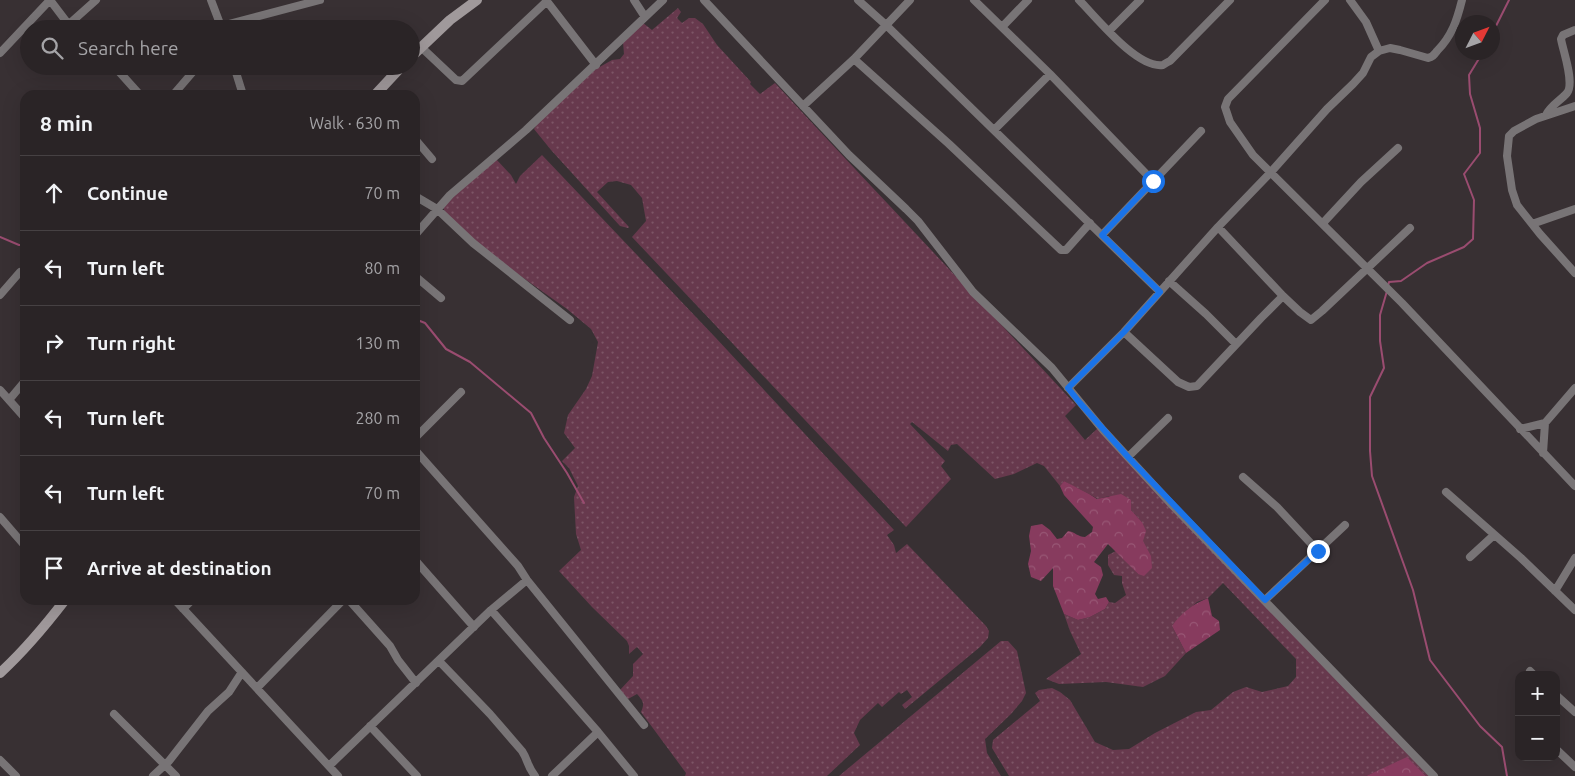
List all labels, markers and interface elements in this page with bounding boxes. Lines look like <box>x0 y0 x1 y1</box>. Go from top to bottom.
north arrow <box>1455 15 1500 60</box>
search box <box>20 20 420 75</box>
icon: search <box>38 34 66 62</box>
text: Search here <box>78 37 178 59</box>
text: 8 min <box>40 111 93 135</box>
text: Walk · 630 m <box>309 114 400 132</box>
route start <box>1142 170 1165 193</box>
icon: ahead <box>40 179 68 207</box>
text: Continue <box>87 182 168 204</box>
text: 70 m <box>364 184 400 202</box>
icon: left <box>40 254 68 282</box>
text: Turn left <box>87 257 165 279</box>
text: 80 m <box>364 259 400 277</box>
icon: right <box>40 329 68 357</box>
text: Turn right <box>87 332 175 354</box>
text: 130 m <box>355 334 400 352</box>
icon: left <box>40 404 68 432</box>
text: Turn left <box>87 407 165 429</box>
text: 280 m <box>355 409 400 427</box>
icon: left <box>40 479 68 507</box>
text: Turn left <box>87 482 165 504</box>
text: 70 m <box>364 484 400 502</box>
route end <box>1307 540 1330 563</box>
icon: arrive <box>40 554 68 582</box>
text: Arrive at destination <box>87 557 272 579</box>
map controls <box>1515 671 1560 761</box>
button: + <box>1515 671 1560 716</box>
button: − <box>1515 716 1560 761</box>

